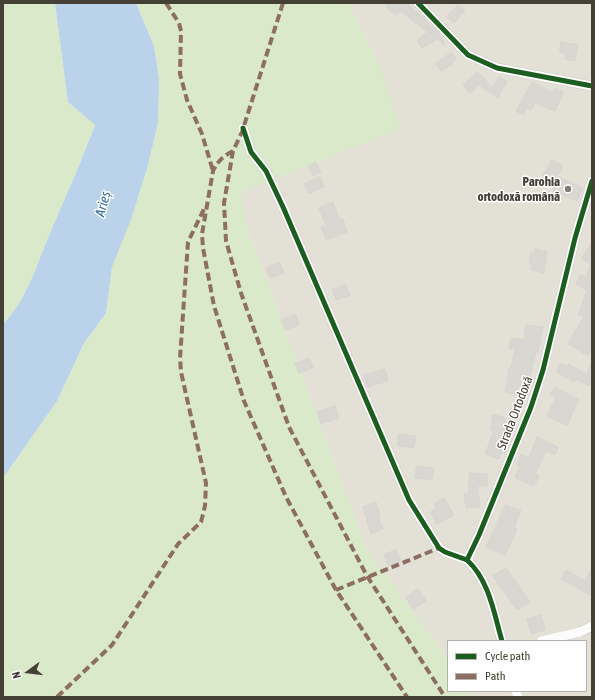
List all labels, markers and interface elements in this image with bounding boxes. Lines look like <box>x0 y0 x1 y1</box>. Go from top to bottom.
place label: Parohia ortodoxă română <box>478 174 560 205</box>
marker: Parohia ortodoxă română <box>563 184 573 194</box>
water label: Arieș <box>92 190 114 218</box>
street label: Strada Ortodoxă <box>494 374 536 452</box>
legend <box>447 640 587 692</box>
text: Cycle path <box>485 649 530 663</box>
north arrow <box>8 652 48 692</box>
text: Path <box>485 669 506 683</box>
text: N <box>10 670 23 680</box>

